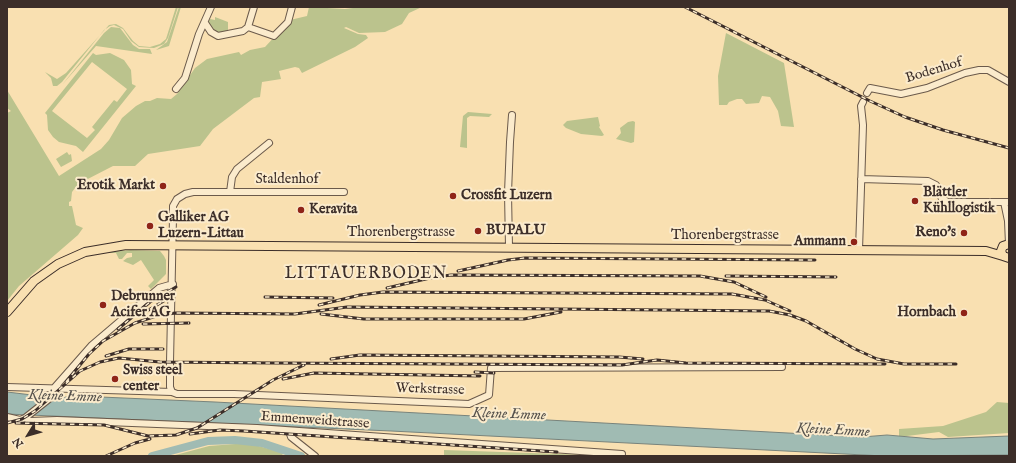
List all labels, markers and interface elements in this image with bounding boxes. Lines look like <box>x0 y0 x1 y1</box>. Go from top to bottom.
street label: Bodenhof <box>904 54 964 88</box>
street label: Staldenhof <box>255 172 319 188</box>
place label: Erotik Markt <box>77 178 155 194</box>
marker: Erotik Markt <box>158 181 168 191</box>
place label: Blättler Kühllogistik <box>923 185 995 218</box>
place label: Crossfit Luzern <box>461 188 552 204</box>
marker: Crossfit Luzern <box>448 191 458 201</box>
marker: Blättler Kühllogistik <box>910 196 920 206</box>
place label: Keravita <box>309 202 357 218</box>
marker: Keravita <box>296 205 306 215</box>
place label: Galliker AG Luzern-Littau <box>158 210 244 242</box>
marker: Galliker AG Luzern-Littau <box>145 221 155 231</box>
place label: BUPALU <box>486 223 546 239</box>
street label: Thorenbergstrasse <box>347 225 455 241</box>
place label: Reno's <box>915 225 956 241</box>
marker: BUPALU <box>473 226 483 236</box>
street label: Thorenbergstrasse <box>671 228 779 244</box>
marker: Reno's <box>959 228 969 238</box>
place label: Ammann <box>794 234 846 250</box>
marker: Ammann <box>849 237 859 247</box>
district label: LITTAUERBODEN <box>285 265 447 285</box>
place label: Debrunner Acifer AG <box>111 289 175 322</box>
marker: Debrunner Acifer AG <box>98 300 108 310</box>
place label: Hornbach <box>897 305 956 321</box>
marker: Hornbach <box>959 308 969 318</box>
place label: Swiss steel center <box>123 363 182 396</box>
marker: Swiss steel center <box>110 374 120 384</box>
street label: Werkstrasse <box>395 380 465 400</box>
water label: Kleine Emme <box>28 387 102 407</box>
water label: Kleine Emme <box>472 405 546 425</box>
street label: Emmenweidstrasse <box>260 409 370 433</box>
north arrow <box>8 415 48 455</box>
water label: Kleine Emme <box>796 420 870 442</box>
text: N <box>10 434 27 450</box>

